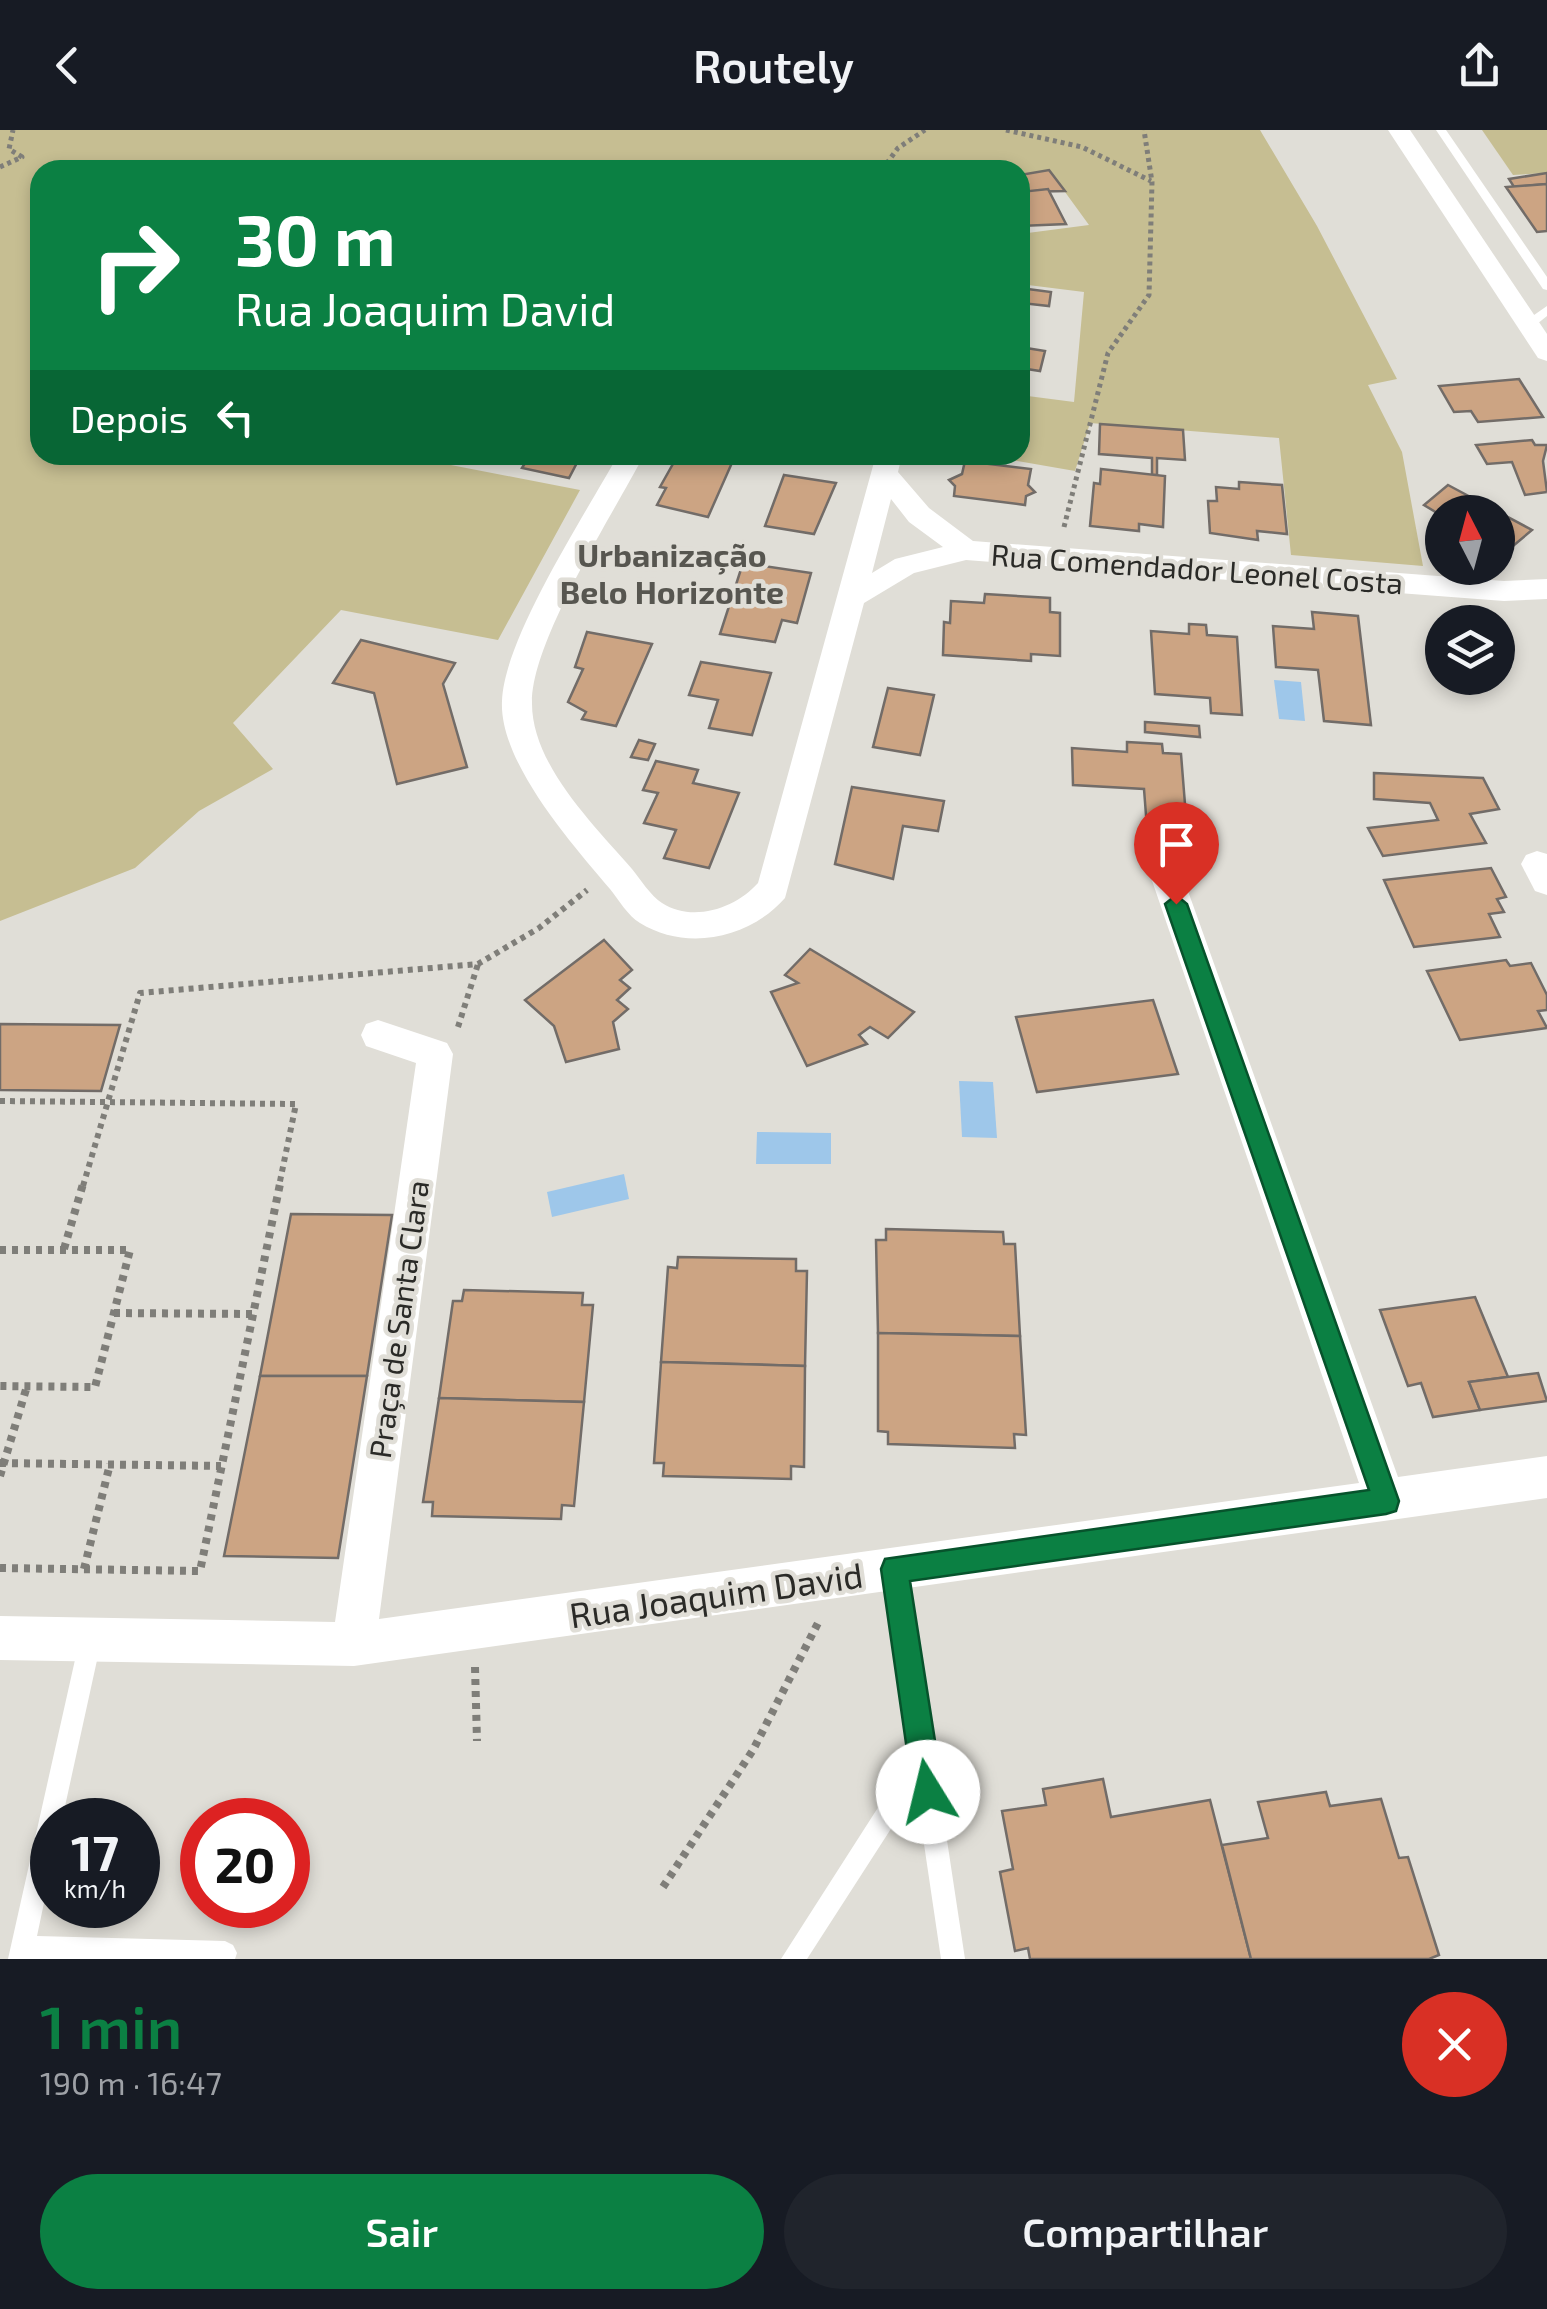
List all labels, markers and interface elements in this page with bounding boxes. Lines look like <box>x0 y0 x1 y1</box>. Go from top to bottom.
icon: back <box>40 38 95 93</box>
text: Routely <box>693 38 854 92</box>
icon: share <box>1452 38 1507 93</box>
text: 30 m <box>235 196 396 280</box>
icon: right <box>70 200 200 330</box>
text: Rua Joaquim David <box>235 281 615 335</box>
icon: left <box>208 390 263 445</box>
text: Depois <box>70 395 188 441</box>
north arrow <box>1425 495 1515 585</box>
map controls <box>1425 495 1515 695</box>
district label: Urbanização Belo Horizonte <box>560 535 784 610</box>
street label: Rua Comendador Leonel Costa <box>990 536 1404 600</box>
button: layers <box>1425 605 1515 695</box>
pin <box>1134 802 1219 905</box>
icon: arrive <box>1149 817 1204 872</box>
street label: Praça de Santa Clara <box>361 1178 436 1460</box>
street label: Rua Joaquim David <box>567 1553 865 1635</box>
position arrow <box>876 1740 980 1844</box>
speed limit sign: 20 <box>180 1798 310 1928</box>
text: 17 <box>71 1821 119 1881</box>
text: km/h <box>64 1873 126 1903</box>
text: 1 min <box>40 1989 182 2061</box>
button: close <box>1402 1992 1507 2097</box>
text: 190 m · 16:47 <box>40 2063 222 2101</box>
button: Sair <box>40 2174 764 2289</box>
button: Compartilhar <box>784 2174 1507 2289</box>

